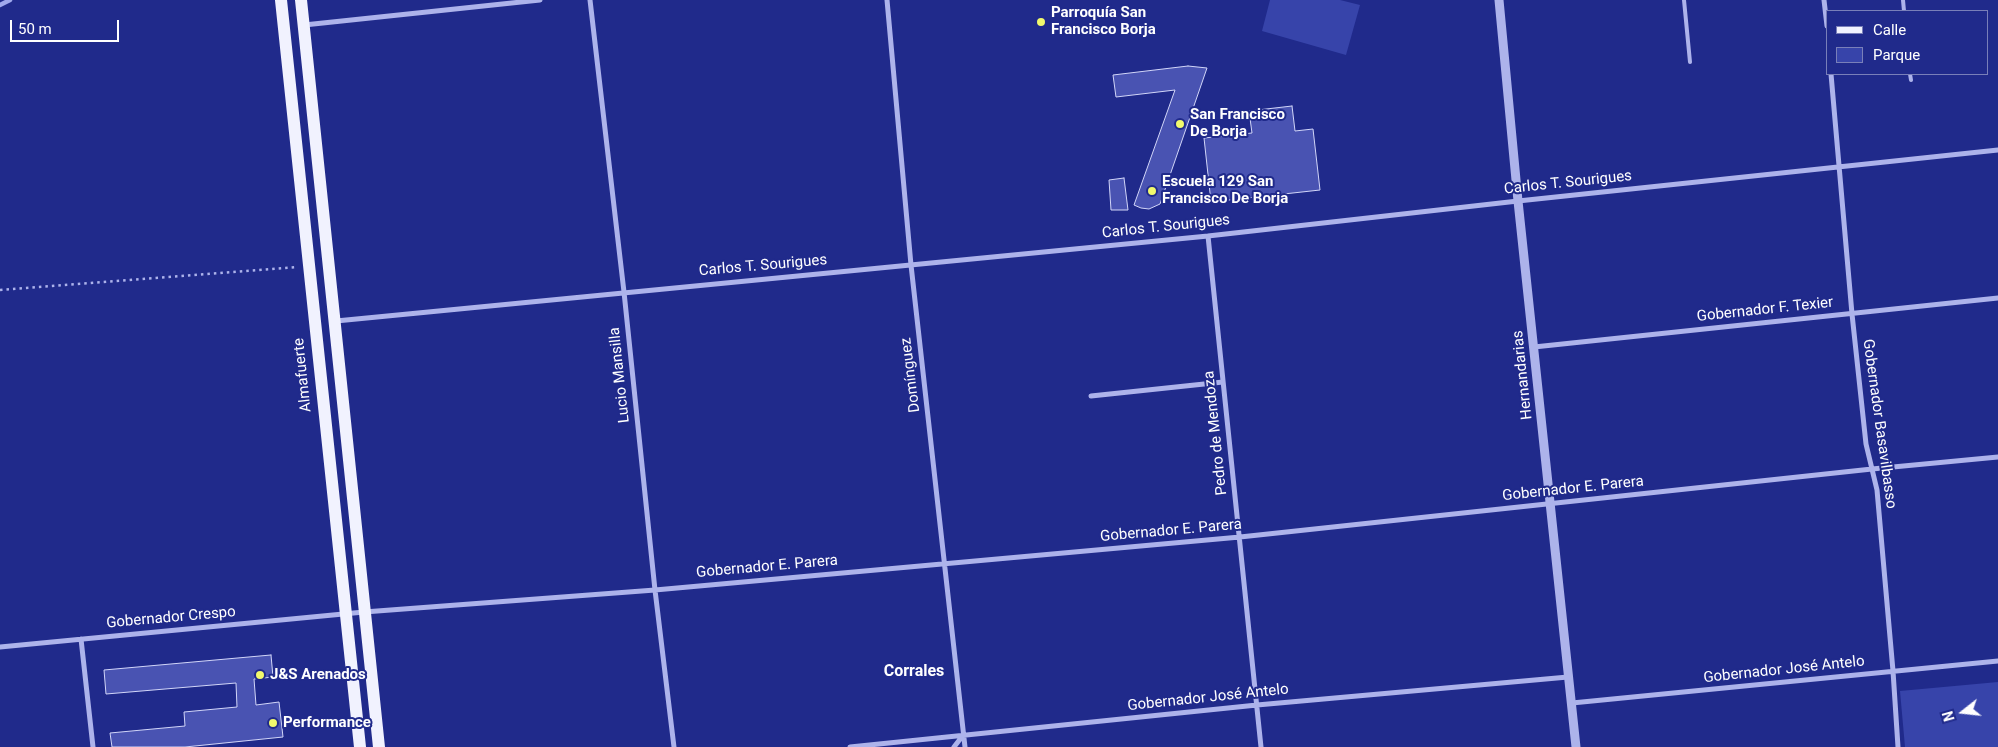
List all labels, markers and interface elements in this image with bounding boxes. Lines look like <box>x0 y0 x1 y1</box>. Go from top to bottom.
place label: Parroquía San Francisco Borja <box>1051 4 1156 39</box>
scale bar <box>12 10 121 42</box>
legend <box>1826 10 1988 75</box>
marker: Parroquía San Francisco Borja <box>1035 16 1047 28</box>
text: 50 m <box>18 20 52 38</box>
text: Calle <box>1873 21 1906 39</box>
text: Parque <box>1873 46 1920 64</box>
place label: San Francisco De Borja <box>1190 106 1285 141</box>
marker: San Francisco De Borja <box>1174 118 1186 130</box>
street label: Carlos T. Sourigues <box>1503 167 1633 199</box>
place label: Escuela 129 San Francisco De Borja <box>1162 173 1288 208</box>
marker: Escuela 129 San Francisco De Borja <box>1146 185 1158 197</box>
street label: Carlos T. Sourigues <box>1101 211 1231 243</box>
street label: Carlos T. Sourigues <box>698 251 828 281</box>
street label: Gobernador F. Texier <box>1696 294 1834 326</box>
street label: Lucio Mansilla <box>606 326 634 424</box>
street label: Hernandarias <box>1509 329 1537 421</box>
street label: Domínguez <box>897 336 925 414</box>
street label: Almafuerte <box>290 337 316 413</box>
street label: Gobernador Basavilbasso <box>1858 338 1900 510</box>
street label: Pedro de Mendoza <box>1201 370 1231 496</box>
street label: Gobernador E. Parera <box>1501 473 1645 505</box>
street label: Gobernador E. Parera <box>1099 516 1243 546</box>
street label: Gobernador E. Parera <box>695 552 839 582</box>
street label: Gobernador Crespo <box>106 603 236 633</box>
street label: Gobernador José Antelo <box>1703 653 1865 687</box>
district label: Corrales <box>884 662 944 682</box>
place label: J&S Arenados <box>270 666 366 684</box>
marker: J&S Arenados <box>254 669 266 681</box>
street label: Gobernador José Antelo <box>1127 681 1289 715</box>
north arrow <box>1938 687 1988 737</box>
text: N <box>1940 709 1958 723</box>
place label: Performance <box>283 714 371 732</box>
marker: Performance <box>267 717 279 729</box>

